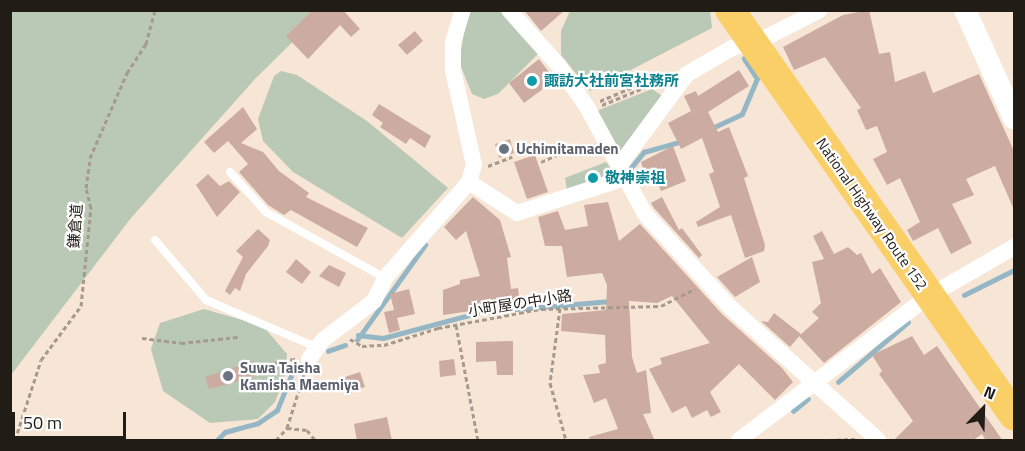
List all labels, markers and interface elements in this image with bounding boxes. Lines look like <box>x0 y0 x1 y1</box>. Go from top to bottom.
place label: 諏訪大社前宮社務所 <box>544 72 679 90</box>
marker: 諏訪大社前宮社務所 <box>525 74 539 88</box>
street label: National Highway Route 152 <box>813 135 931 293</box>
place label: Uchimitamaden <box>516 140 619 158</box>
marker: Uchimitamaden <box>497 142 511 156</box>
place label: 敬神崇祖 <box>605 169 665 187</box>
marker: 敬神崇祖 <box>586 171 600 185</box>
street label: 鎌倉道 <box>64 203 86 249</box>
street label: 小町屋の中小路 <box>467 286 573 320</box>
place label: Suwa Taisha Kamisha Maemiya <box>240 358 359 393</box>
marker: Suwa Taisha Kamisha Maemiya <box>221 369 235 383</box>
north arrow <box>953 379 1013 439</box>
text: N <box>980 379 1000 406</box>
scale bar <box>15 400 129 438</box>
text: 50 m <box>23 409 62 436</box>

